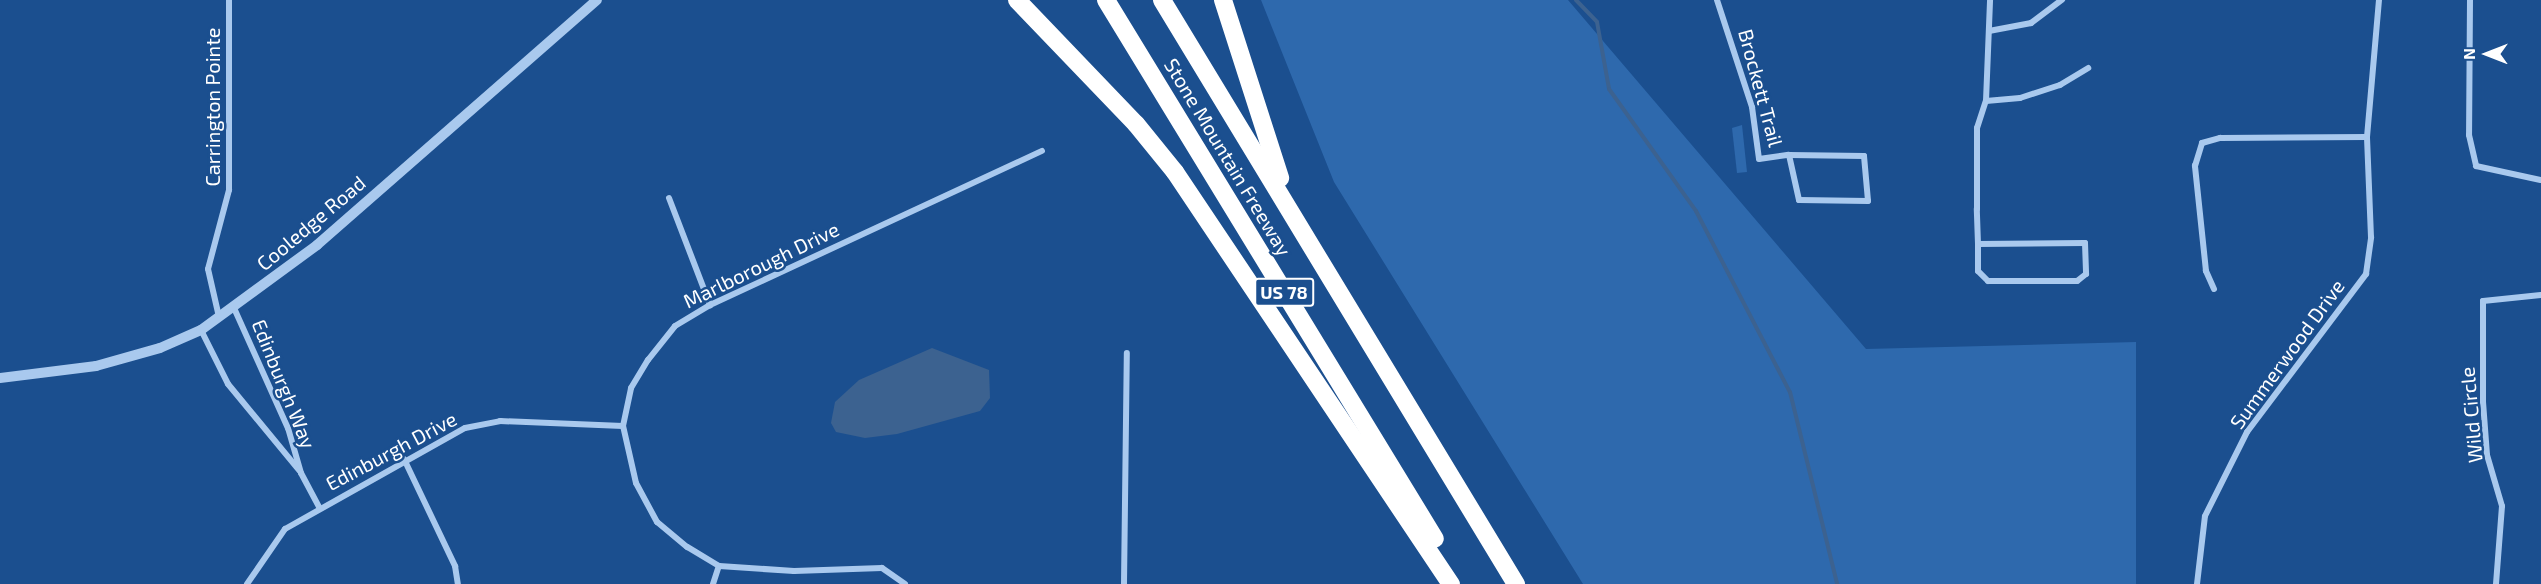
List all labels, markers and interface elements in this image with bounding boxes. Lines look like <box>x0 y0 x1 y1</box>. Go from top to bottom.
north arrow <box>2457 24 2517 84</box>
street label: Brockett Trail <box>1734 26 1788 150</box>
street label: Carrington Pointe <box>200 27 224 187</box>
text: N <box>2459 48 2478 60</box>
street label: Stone Mountain Freeway <box>1159 54 1297 260</box>
street label: Cooledge Road <box>252 171 370 275</box>
street label: Marlborough Drive <box>679 217 843 313</box>
street label: Summerwood Drive <box>2225 275 2349 433</box>
road number: US 78 <box>1254 277 1314 307</box>
street label: Edinburgh Way <box>247 316 321 452</box>
street label: Wild Circle <box>2455 366 2487 464</box>
street label: Edinburgh Drive <box>321 406 461 496</box>

